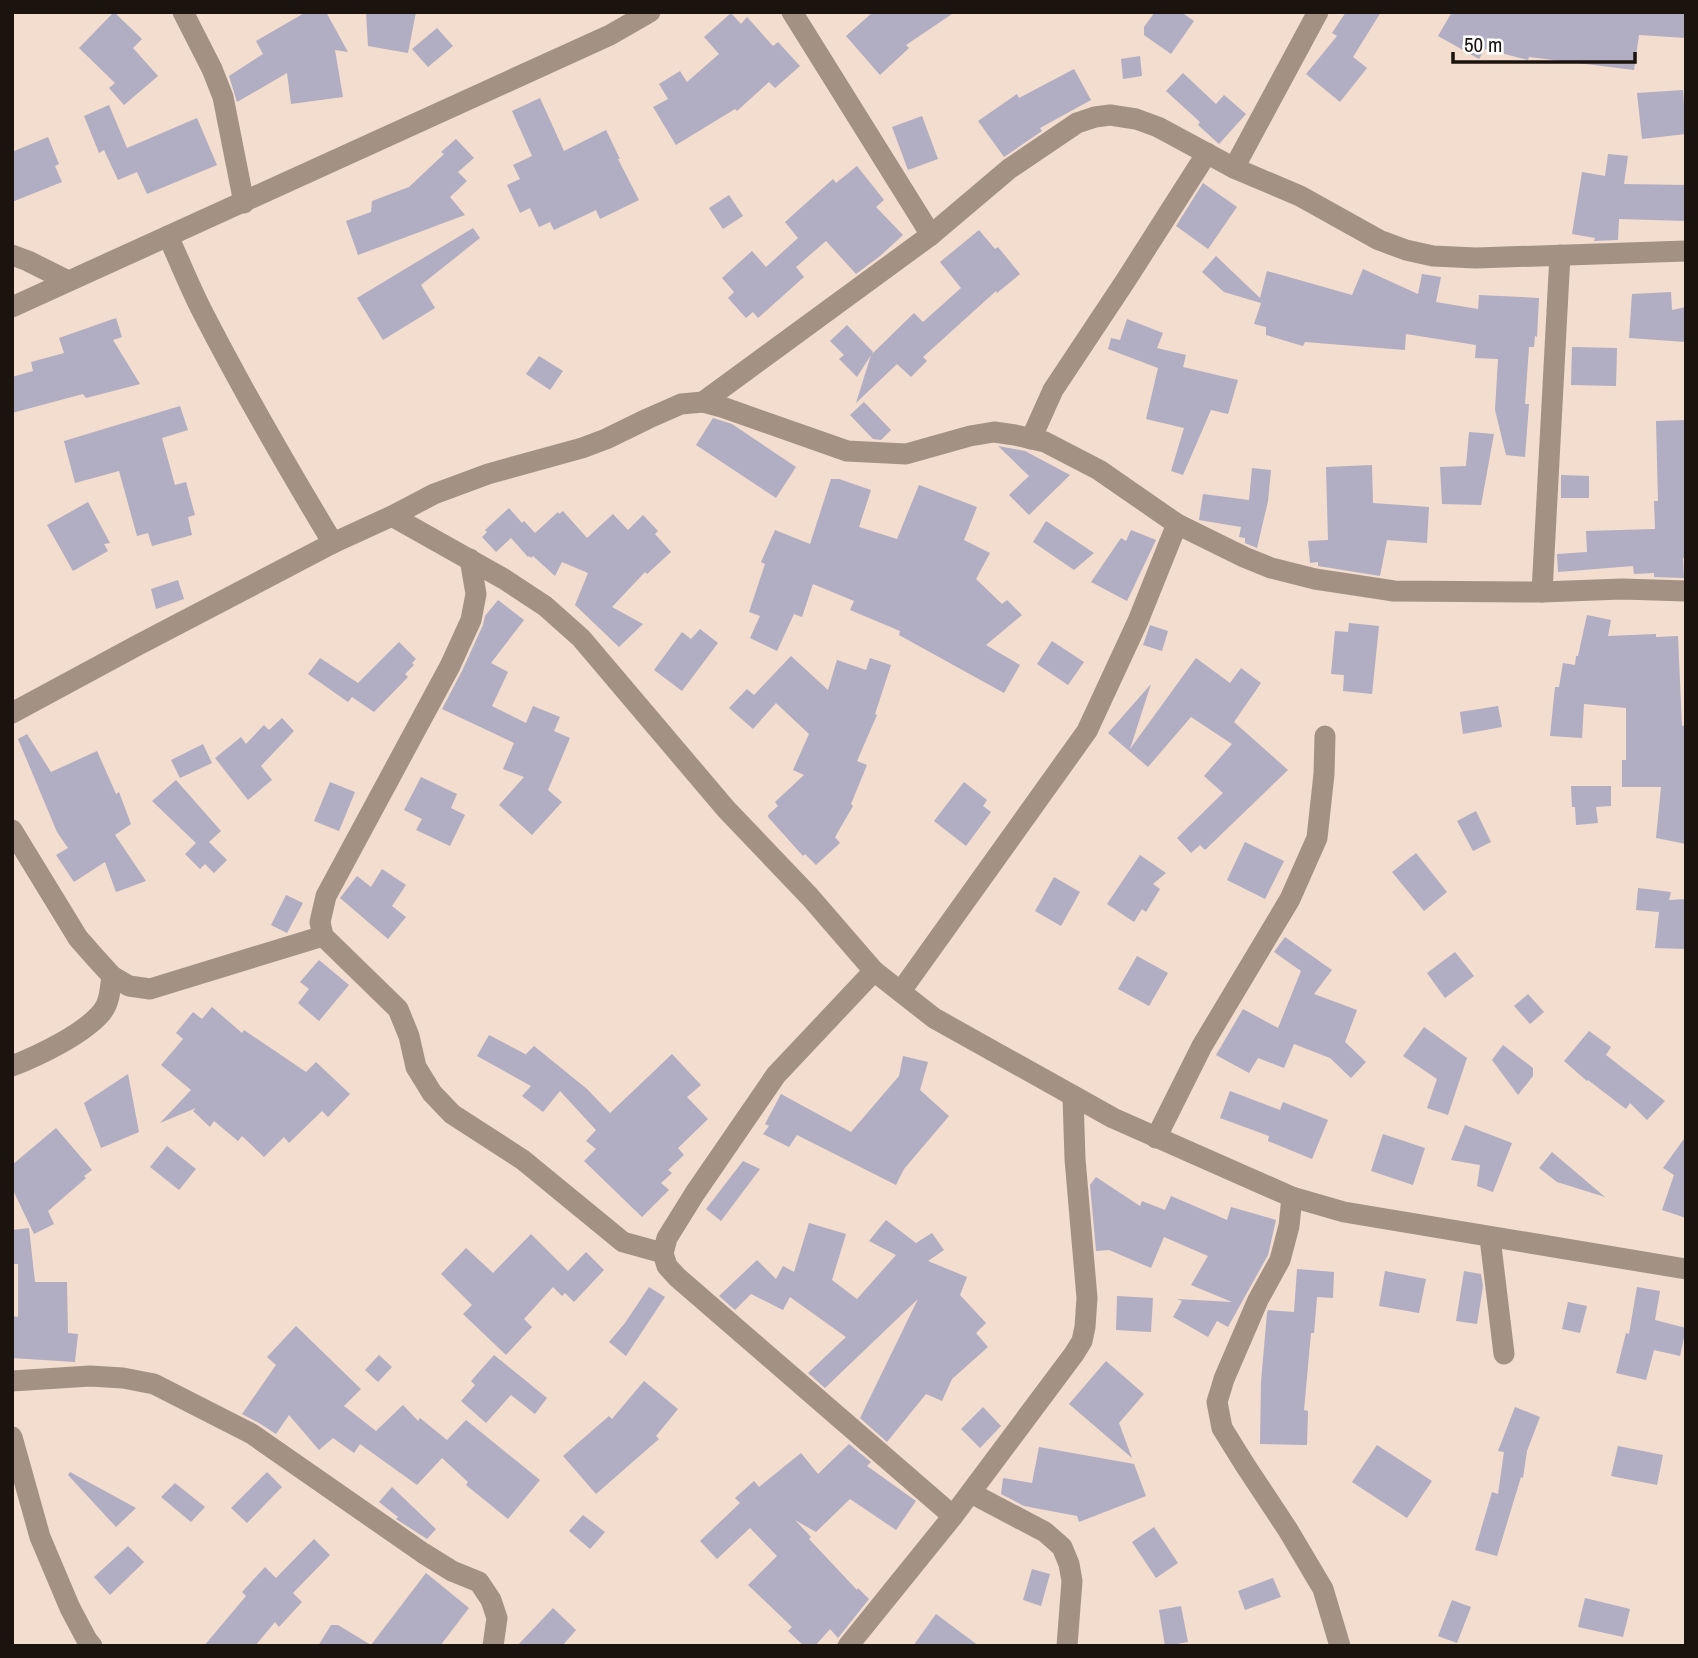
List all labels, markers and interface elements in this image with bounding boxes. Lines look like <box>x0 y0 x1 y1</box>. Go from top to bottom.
scale bar <box>1453 21 1635 65</box>
text: 50 m <box>1464 30 1502 59</box>

